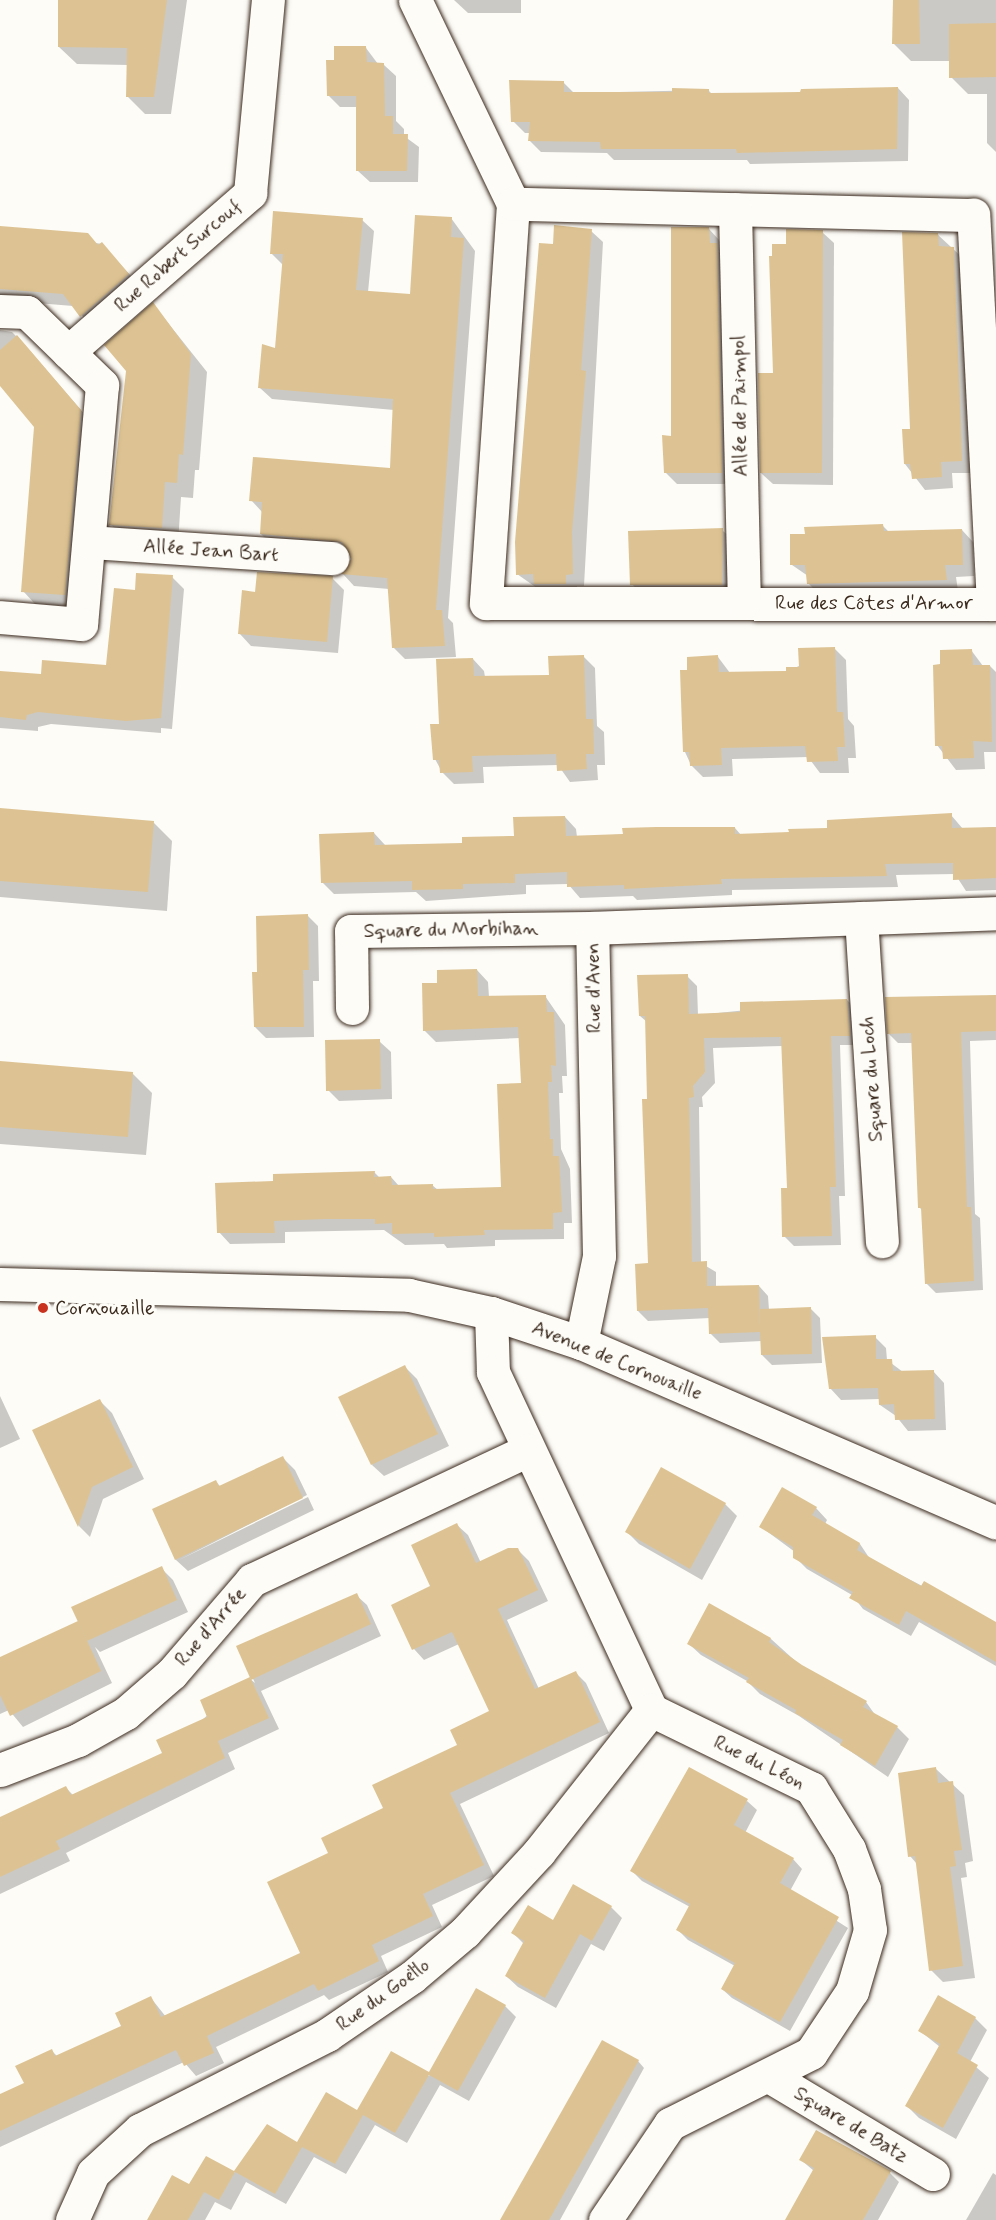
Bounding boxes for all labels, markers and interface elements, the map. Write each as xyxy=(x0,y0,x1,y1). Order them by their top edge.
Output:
street label: Rue Robert Surcouf xyxy=(110,194,246,318)
street label: Allée de Paimpol xyxy=(727,337,753,475)
street label: Allée Jean Bart xyxy=(143,534,279,568)
street label: Rue des Côtes d'Armor xyxy=(775,591,973,615)
street label: Square du Morbihan xyxy=(365,917,537,943)
street label: Rue d'Aven xyxy=(581,943,607,1033)
street label: Square du Loch xyxy=(856,1014,888,1144)
place label: Cornouaille xyxy=(55,1296,154,1320)
marker: Cornouaille xyxy=(36,1301,50,1315)
street label: Avenue de Cornouaille xyxy=(524,1314,710,1408)
street label: Rue d'Arrée xyxy=(170,1582,252,1672)
street label: Rue du Léon xyxy=(709,1731,809,1795)
street label: Rue du Goëllo xyxy=(333,1954,433,2036)
street label: Square de Batz xyxy=(790,2082,912,2168)

